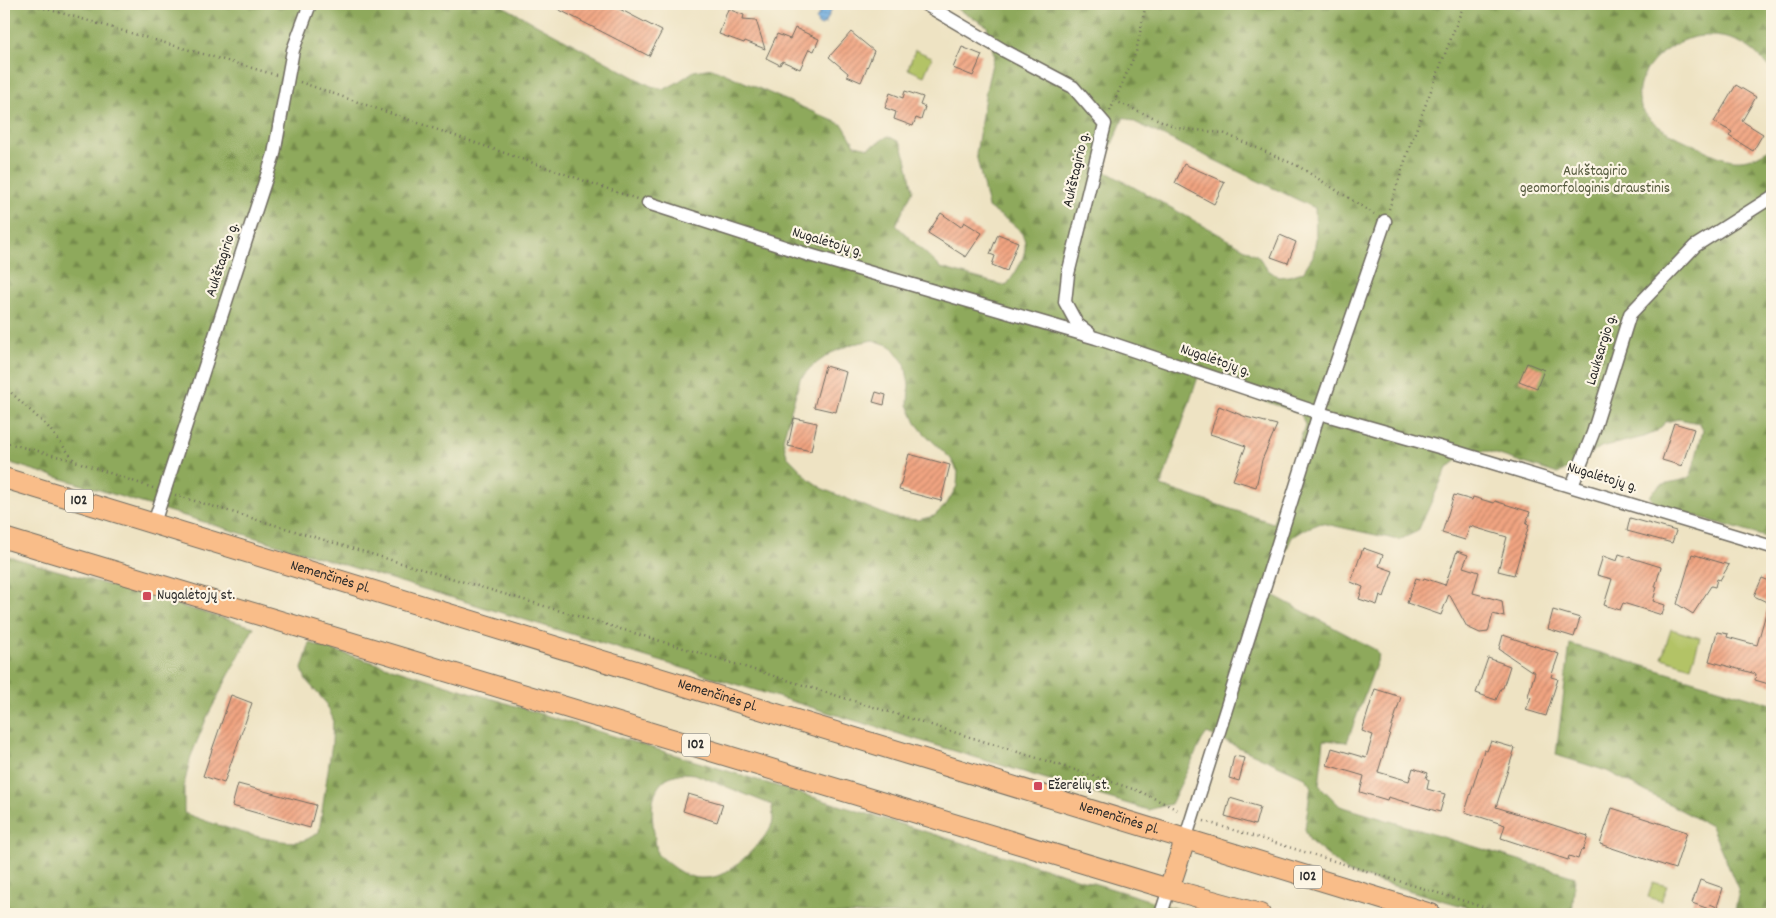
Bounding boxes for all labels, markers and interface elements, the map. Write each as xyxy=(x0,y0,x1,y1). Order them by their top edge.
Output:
street label: Aukštagirio g. xyxy=(1058,130,1096,210)
park label: Aukštagirio geomorfologinis draustinis xyxy=(1520,161,1670,200)
street label: Aukštagirio g. xyxy=(201,220,245,300)
street label: Nugalėtojų g. xyxy=(789,222,865,264)
street label: Lauksargio g. xyxy=(1581,312,1623,388)
street label: Nugalėtojų g. xyxy=(1177,339,1253,383)
street label: Nugalėtojų g. xyxy=(1564,457,1640,499)
road number: 102 xyxy=(65,490,93,512)
street label: Nemenčinės pl. xyxy=(287,555,373,600)
place label: Nugalėtojų st. xyxy=(157,585,235,607)
marker: Nugalėtojų st. xyxy=(141,590,153,602)
street label: Nemenčinės pl. xyxy=(675,673,760,719)
road number: 102 xyxy=(682,734,710,756)
place label: Ežerėlių st. xyxy=(1048,775,1109,797)
marker: Ežerėlių st. xyxy=(1032,780,1044,792)
street label: Nemenčinės pl. xyxy=(1076,796,1162,841)
road number: 102 xyxy=(1294,866,1322,889)

